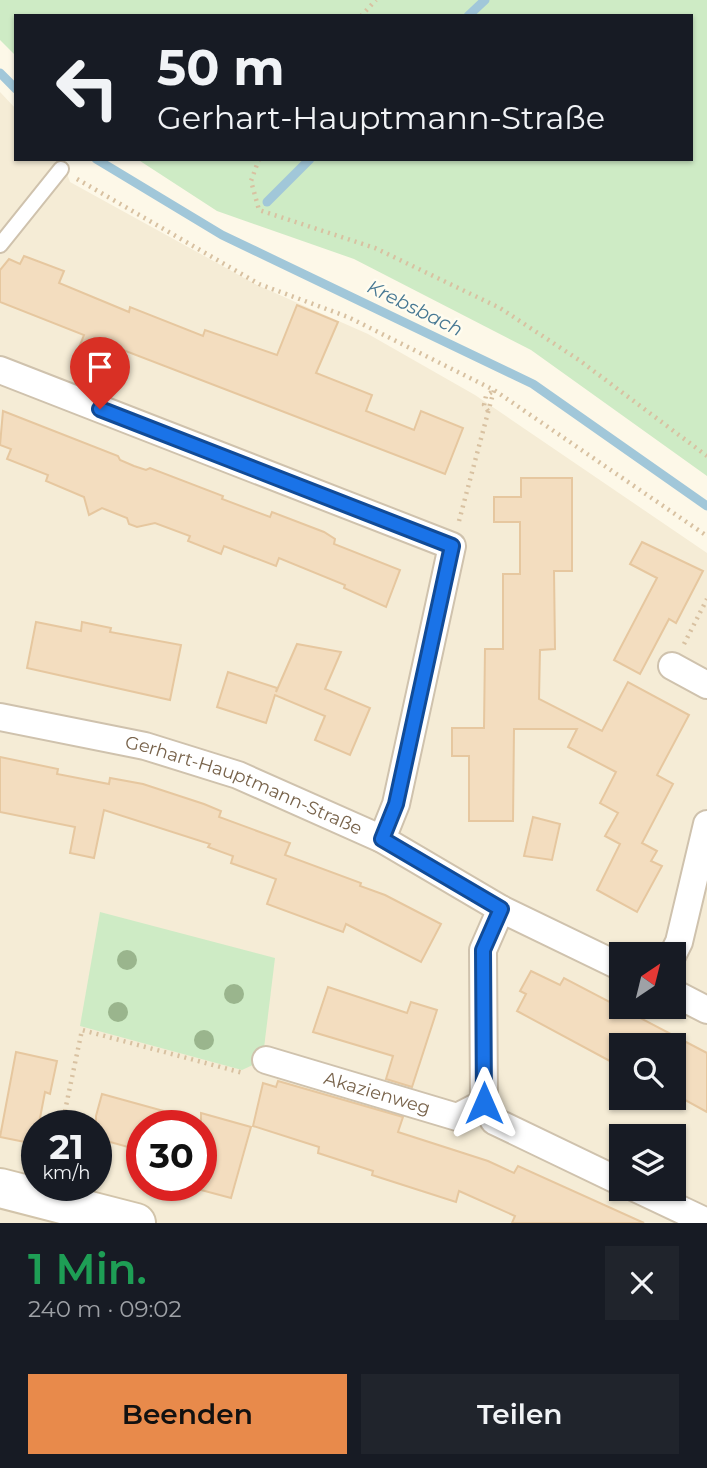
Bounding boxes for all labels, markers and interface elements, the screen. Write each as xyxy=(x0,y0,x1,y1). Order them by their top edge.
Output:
text: 50 m xyxy=(157,38,285,97)
icon: left xyxy=(42,42,133,133)
text: Gerhart-Hauptmann-Straße xyxy=(157,98,605,137)
water label: Krebsbach xyxy=(363,275,467,341)
pin xyxy=(70,337,130,409)
icon: arrive xyxy=(81,348,119,386)
street label: Gerhart-Hauptmann-Straße xyxy=(123,731,366,840)
north arrow xyxy=(609,942,686,1018)
map controls xyxy=(609,942,686,1201)
button: search xyxy=(609,1033,686,1110)
position arrow xyxy=(447,1066,521,1140)
street label: Akazienweg xyxy=(321,1067,433,1119)
speed limit sign: 30 xyxy=(126,1110,217,1201)
button: layers xyxy=(609,1124,686,1201)
text: 21 xyxy=(49,1125,84,1168)
text: km/h xyxy=(42,1162,91,1184)
text: 1 Min. xyxy=(28,1243,147,1295)
button: close xyxy=(605,1246,679,1320)
text: 240 m · 09:02 xyxy=(28,1295,182,1323)
button: Beenden xyxy=(28,1374,347,1454)
button: Teilen xyxy=(361,1374,679,1454)

